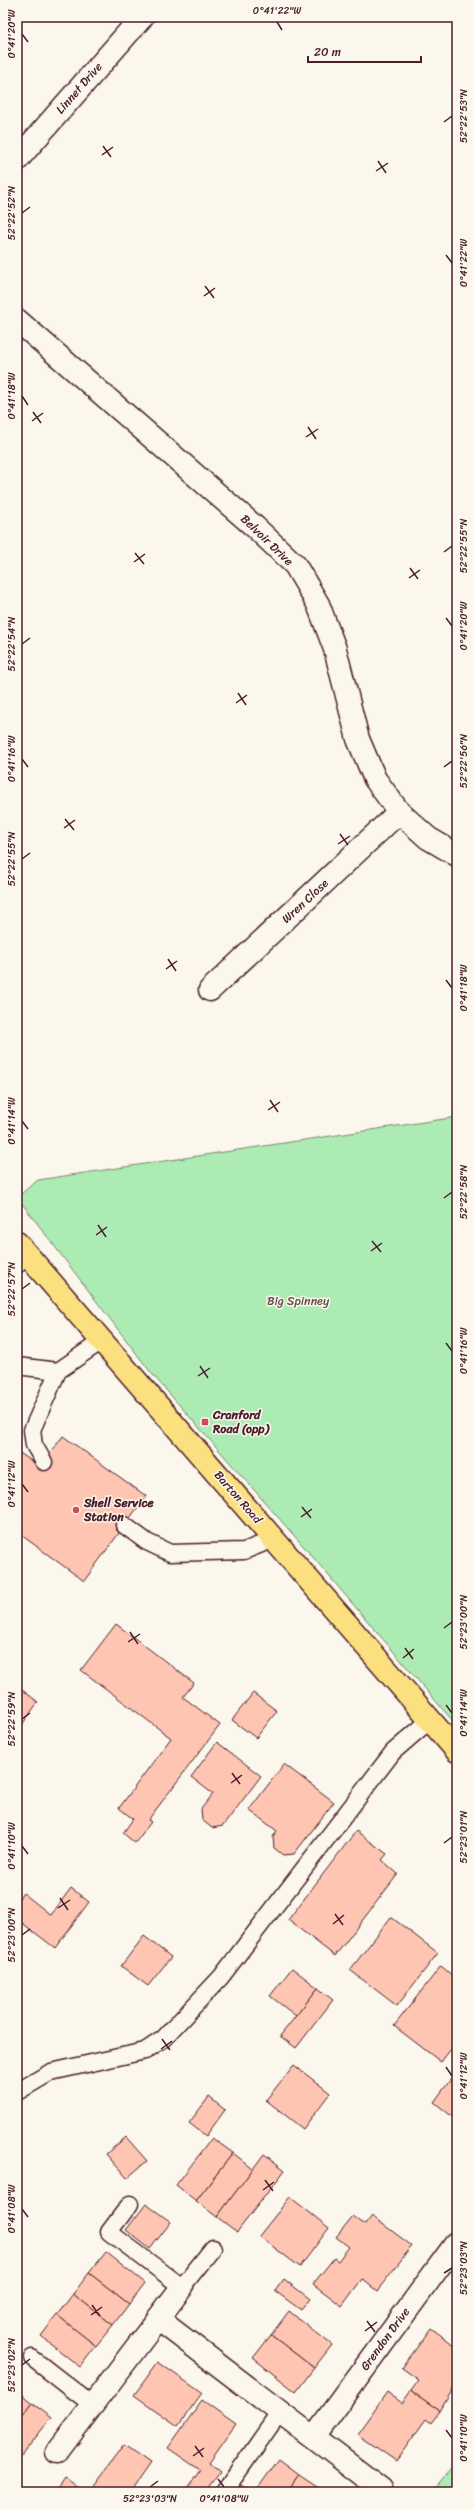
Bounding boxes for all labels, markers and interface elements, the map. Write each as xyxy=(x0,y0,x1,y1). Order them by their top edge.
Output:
text: 0°41'22"W xyxy=(253,2,301,20)
text: 0°41'20"W xyxy=(3,9,21,58)
scale bar xyxy=(308,38,421,64)
text: 20 m xyxy=(314,41,341,63)
street label: Linnet Drive xyxy=(50,57,108,119)
text: 52°22'53"N xyxy=(455,89,473,143)
text: 52°22'52"N xyxy=(3,186,21,240)
text: 0°41'22"W xyxy=(455,239,473,287)
text: 0°41'18"W xyxy=(3,372,21,420)
street label: Belvoir Drive xyxy=(235,509,299,571)
text: 52°22'55"N xyxy=(455,519,473,573)
text: 0°41'20"W xyxy=(455,601,473,650)
text: 52°22'54"N xyxy=(3,617,21,671)
text: 52°22'56"N xyxy=(455,734,473,788)
text: 0°41'16"W xyxy=(3,735,21,782)
text: 52°22'55"N xyxy=(3,832,21,886)
street label: Wren Close xyxy=(276,873,334,929)
text: 0°41'18"W xyxy=(455,964,473,1012)
text: 0°41'14"W xyxy=(3,1097,21,1145)
text: 52°22'58"N xyxy=(455,1165,473,1219)
text: 52°22'57"N xyxy=(3,1262,21,1316)
park label: Big Spinney xyxy=(267,1290,330,1312)
text: 0°41'16"W xyxy=(455,1327,473,1374)
place label: Cranford Road (opp) xyxy=(212,1404,270,1440)
marker: Cranford Road (opp) xyxy=(200,1417,210,1427)
text: 0°41'12"W xyxy=(3,1460,21,1507)
street label: Barton Road xyxy=(208,1465,269,1530)
place label: Shell Service Station xyxy=(83,1492,154,1528)
marker: Shell Service Station xyxy=(71,1505,81,1515)
text: 52°23'00"N xyxy=(455,1595,473,1649)
text: 0°41'14"W xyxy=(455,1689,473,1737)
text: 52°22'59"N xyxy=(3,1692,21,1746)
text: 52°23'01"N xyxy=(455,1811,473,1863)
text: 0°41'10"W xyxy=(3,1822,21,1870)
text: 52°23'00"N xyxy=(3,1908,21,1962)
text: 0°41'12"W xyxy=(455,2052,473,2099)
text: 0°41'08"W xyxy=(3,2184,21,2234)
text: 52°23'03"N xyxy=(455,2241,473,2295)
street label: Grendon Drive xyxy=(354,2303,416,2375)
text: 52°23'02"N xyxy=(3,2338,21,2392)
text: 0°41'10"W xyxy=(455,2414,473,2462)
text: 52°23'03"N xyxy=(123,2490,177,2508)
text: 0°41'08"W xyxy=(199,2490,249,2508)

